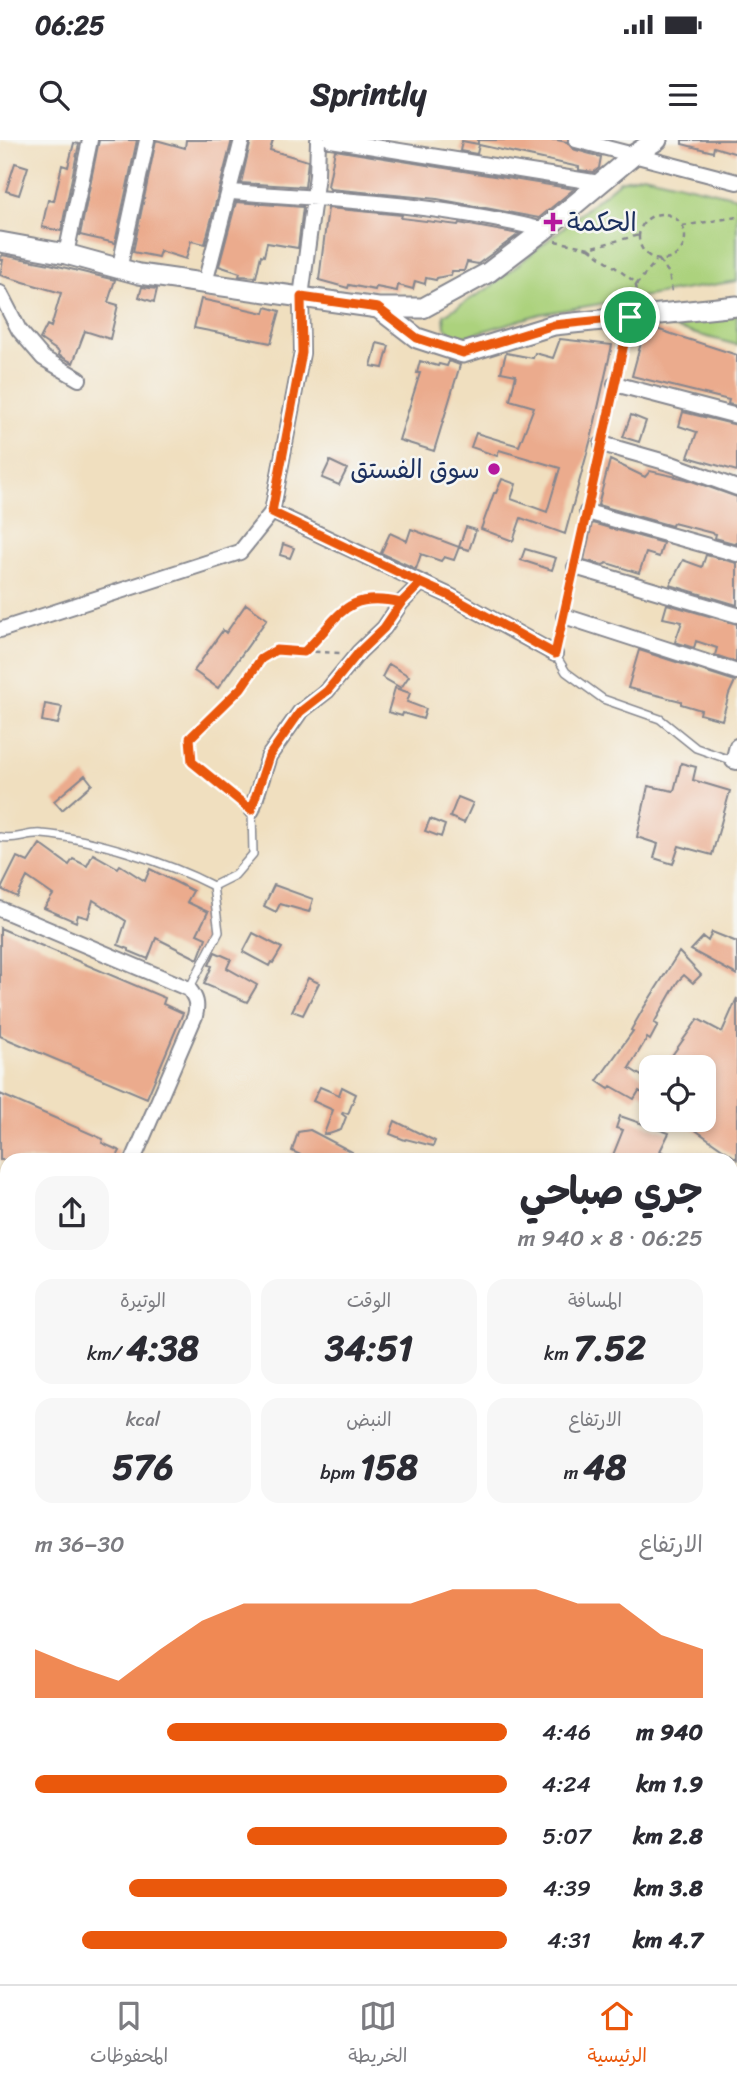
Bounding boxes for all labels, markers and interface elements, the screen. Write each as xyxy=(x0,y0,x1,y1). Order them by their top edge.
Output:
text: 06:25 xyxy=(35,2,105,48)
text: Sprintly xyxy=(311,66,426,123)
icon: search xyxy=(35,76,73,114)
icon: menu xyxy=(664,76,702,114)
place label: الحكمة xyxy=(567,199,637,245)
marker: الحكمة xyxy=(545,214,561,230)
pin xyxy=(600,287,660,347)
icon: arrive xyxy=(611,298,649,336)
place label: سوق الفستق xyxy=(350,446,480,492)
marker: سوق الفستق xyxy=(486,461,502,477)
map controls xyxy=(639,1055,716,1132)
button: locate xyxy=(639,1055,716,1132)
text: جري صباحي xyxy=(520,1158,703,1225)
button: share xyxy=(35,1176,109,1250)
text: 06:25 · 8 × 940 m xyxy=(518,1218,703,1259)
text: الوتيرة xyxy=(120,1284,166,1317)
text: الوقت xyxy=(347,1284,391,1317)
text: المسافة xyxy=(568,1284,622,1317)
text: 4:38 xyxy=(126,1317,199,1379)
text: 34:51 xyxy=(325,1317,413,1379)
text: 7.52 xyxy=(574,1317,646,1379)
text: /km xyxy=(87,1337,126,1370)
text: km xyxy=(544,1337,574,1370)
text: kcal xyxy=(126,1403,160,1436)
text: النبض xyxy=(346,1403,392,1436)
text: الارتفاع xyxy=(568,1403,622,1436)
text: 576 xyxy=(112,1436,174,1498)
text: 158 xyxy=(360,1436,418,1498)
text: 48 xyxy=(583,1436,626,1498)
text: bpm xyxy=(320,1456,360,1489)
text: m xyxy=(564,1456,583,1489)
text: 30–36 m xyxy=(35,1524,125,1565)
text: الارتفاع xyxy=(639,1524,703,1565)
text: 4:46 xyxy=(542,1712,591,1753)
text: 940 m xyxy=(636,1712,703,1753)
text: 4:24 xyxy=(542,1764,591,1805)
text: 1.9 km xyxy=(636,1764,703,1805)
text: 5:07 xyxy=(542,1816,591,1857)
text: 2.8 km xyxy=(633,1816,703,1857)
text: 4:39 xyxy=(543,1868,591,1909)
text: 3.8 km xyxy=(634,1868,703,1909)
text: 4:31 xyxy=(547,1920,591,1961)
text: 4.7 km xyxy=(633,1920,703,1961)
tab: المحفوظات xyxy=(90,1997,168,2072)
tab: الخريطة xyxy=(348,1997,407,2072)
tab: الرئيسية xyxy=(587,1997,647,2072)

